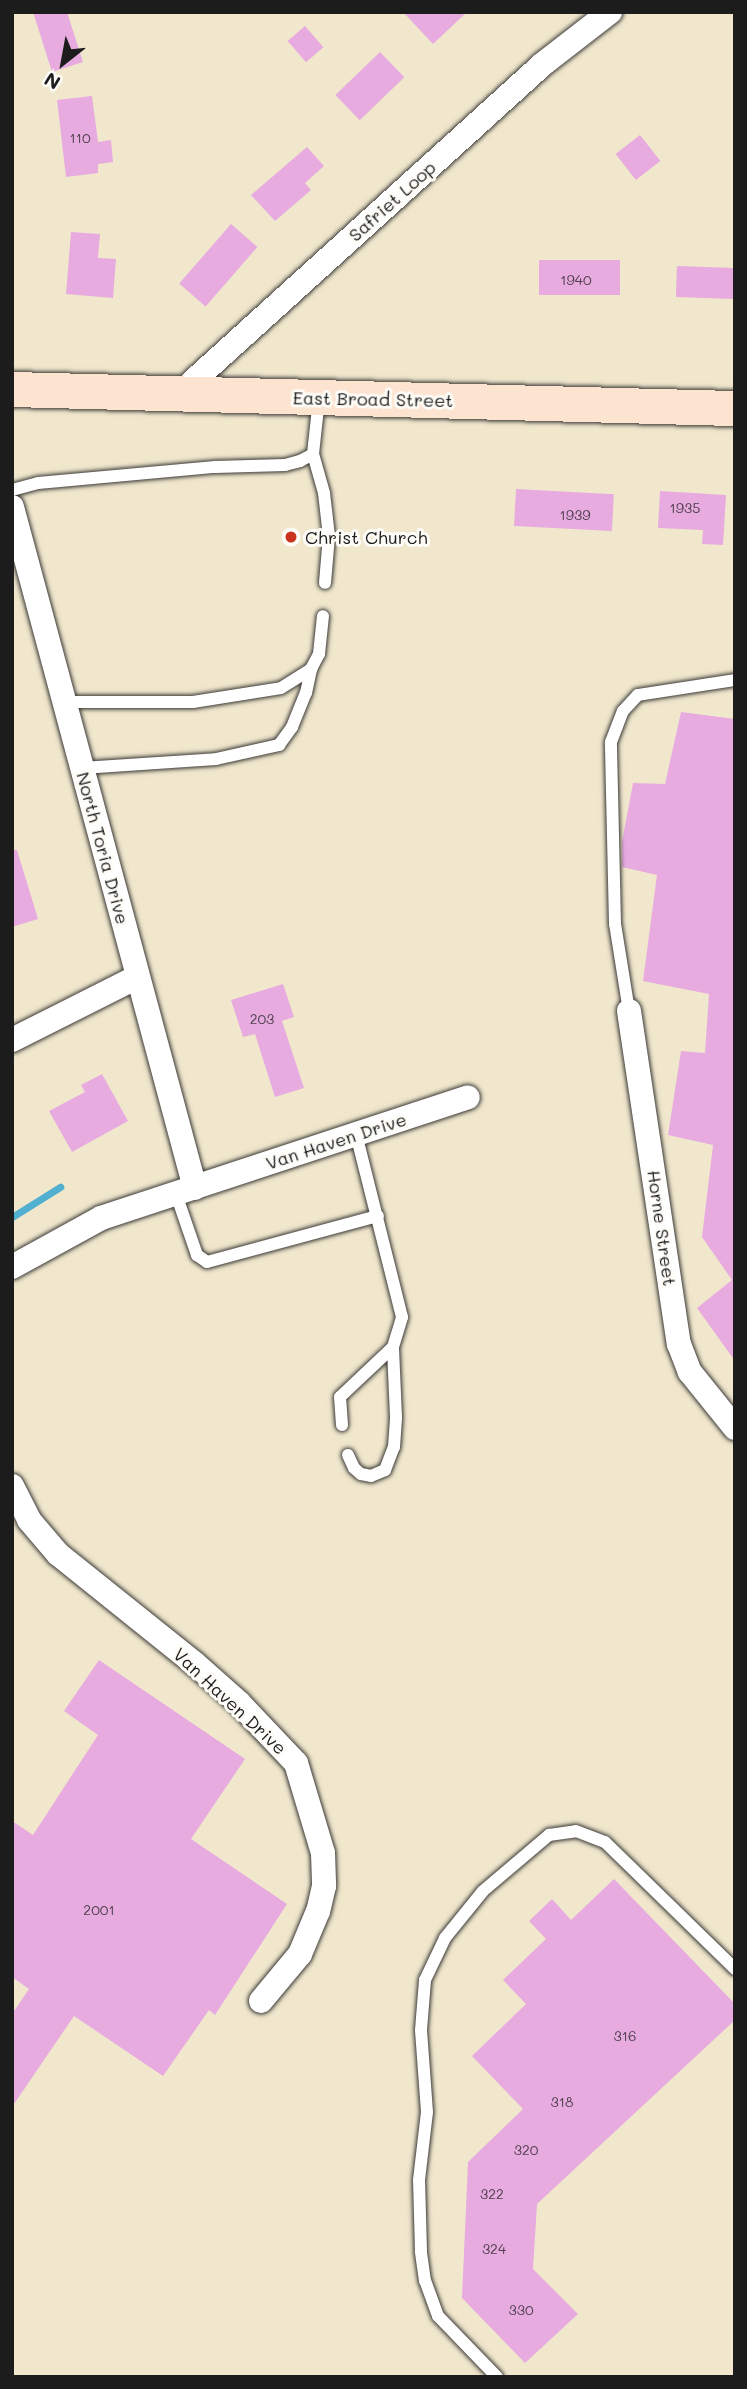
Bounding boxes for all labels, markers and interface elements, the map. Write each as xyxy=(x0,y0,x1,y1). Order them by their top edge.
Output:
north arrow xyxy=(28,28,98,98)
text: N xyxy=(39,67,65,96)
house number: 110 xyxy=(69,130,91,146)
street label: Safriet Loop xyxy=(344,156,440,246)
house number: 1940 xyxy=(560,272,592,288)
street label: East Broad Street xyxy=(293,387,453,411)
house number: 1935 xyxy=(670,500,700,516)
house number: 1939 xyxy=(559,507,591,523)
place label: Christ Church xyxy=(305,526,428,548)
marker: Christ Church xyxy=(283,529,299,545)
street label: North Toria Drive xyxy=(72,770,134,926)
house number: 203 xyxy=(250,1011,274,1027)
street label: Van Haven Drive xyxy=(263,1108,409,1174)
street label: Horne Street xyxy=(643,1169,681,1287)
street label: Van Haven Drive xyxy=(169,1643,291,1759)
house number: 2001 xyxy=(83,1902,115,1918)
house number: 316 xyxy=(614,2028,636,2044)
house number: 318 xyxy=(551,2094,573,2110)
house number: 320 xyxy=(514,2142,538,2158)
house number: 322 xyxy=(480,2186,504,2202)
house number: 324 xyxy=(482,2241,506,2257)
house number: 330 xyxy=(508,2302,534,2318)

